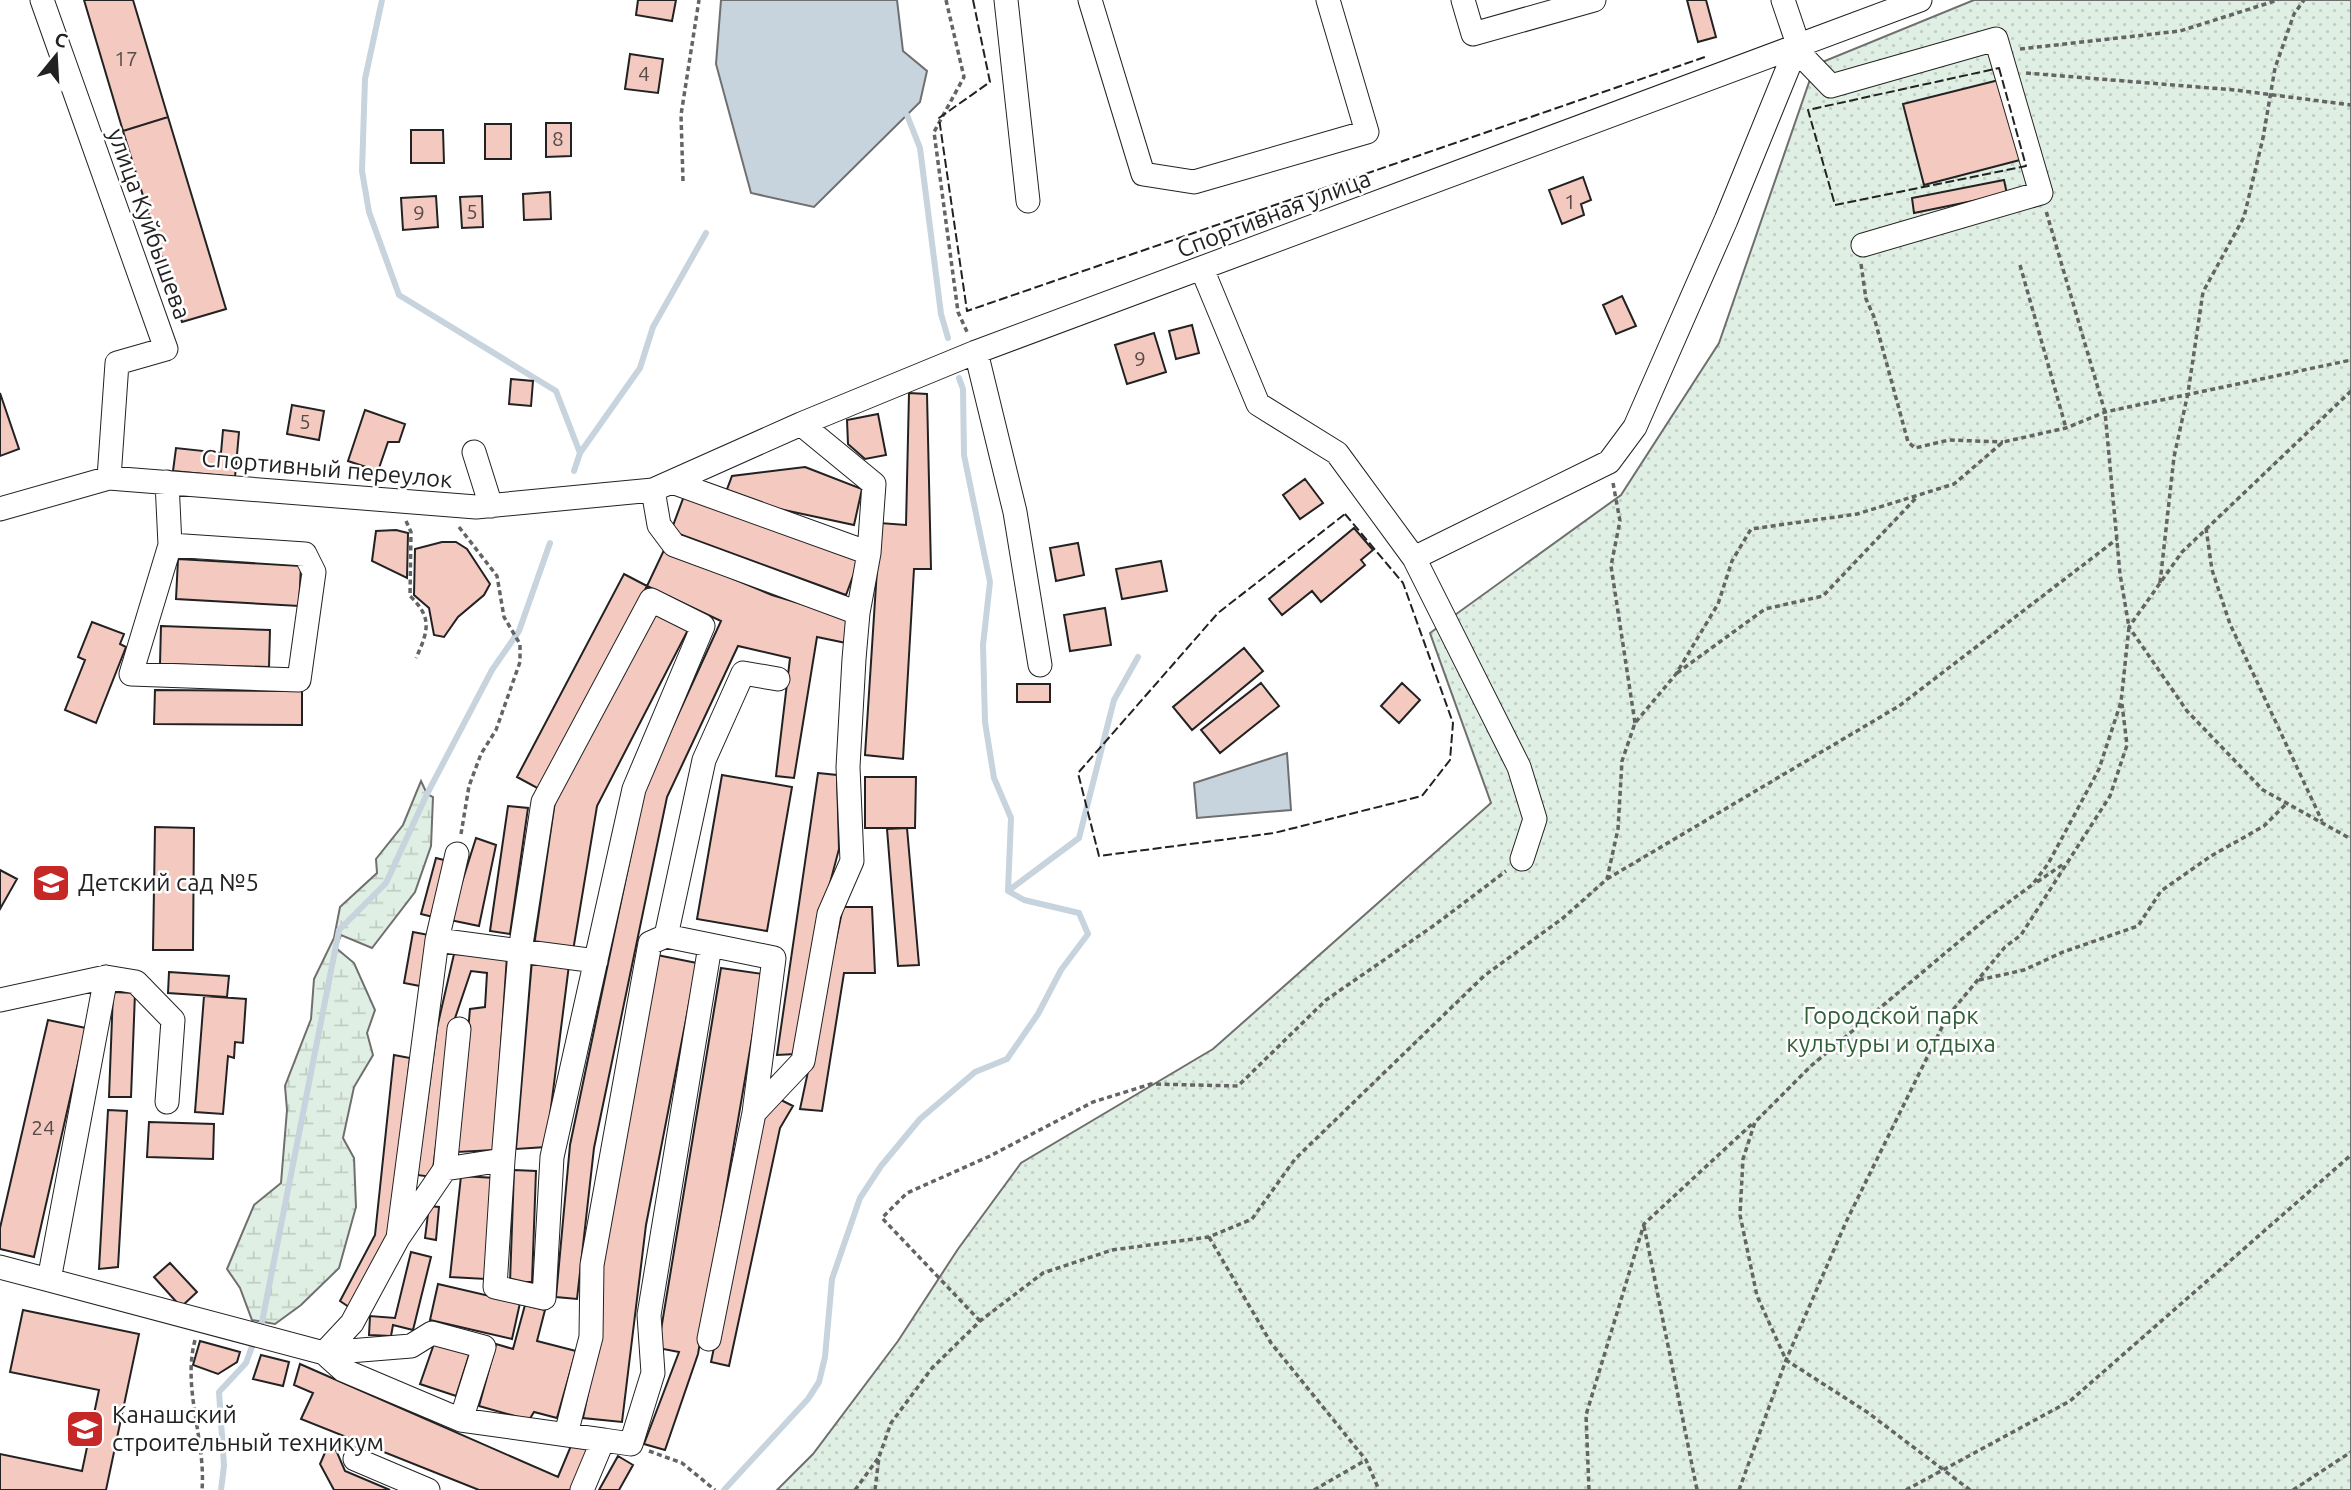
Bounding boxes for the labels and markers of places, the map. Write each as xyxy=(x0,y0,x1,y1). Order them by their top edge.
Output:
school or university icon: Детский сад №5 xyxy=(30,862,72,904)
place label: Детский сад №5 xyxy=(78,869,259,896)
place label: Канашский строительный техникум xyxy=(112,1401,384,1456)
school or university icon: Канашский строительный техникум xyxy=(64,1408,106,1450)

